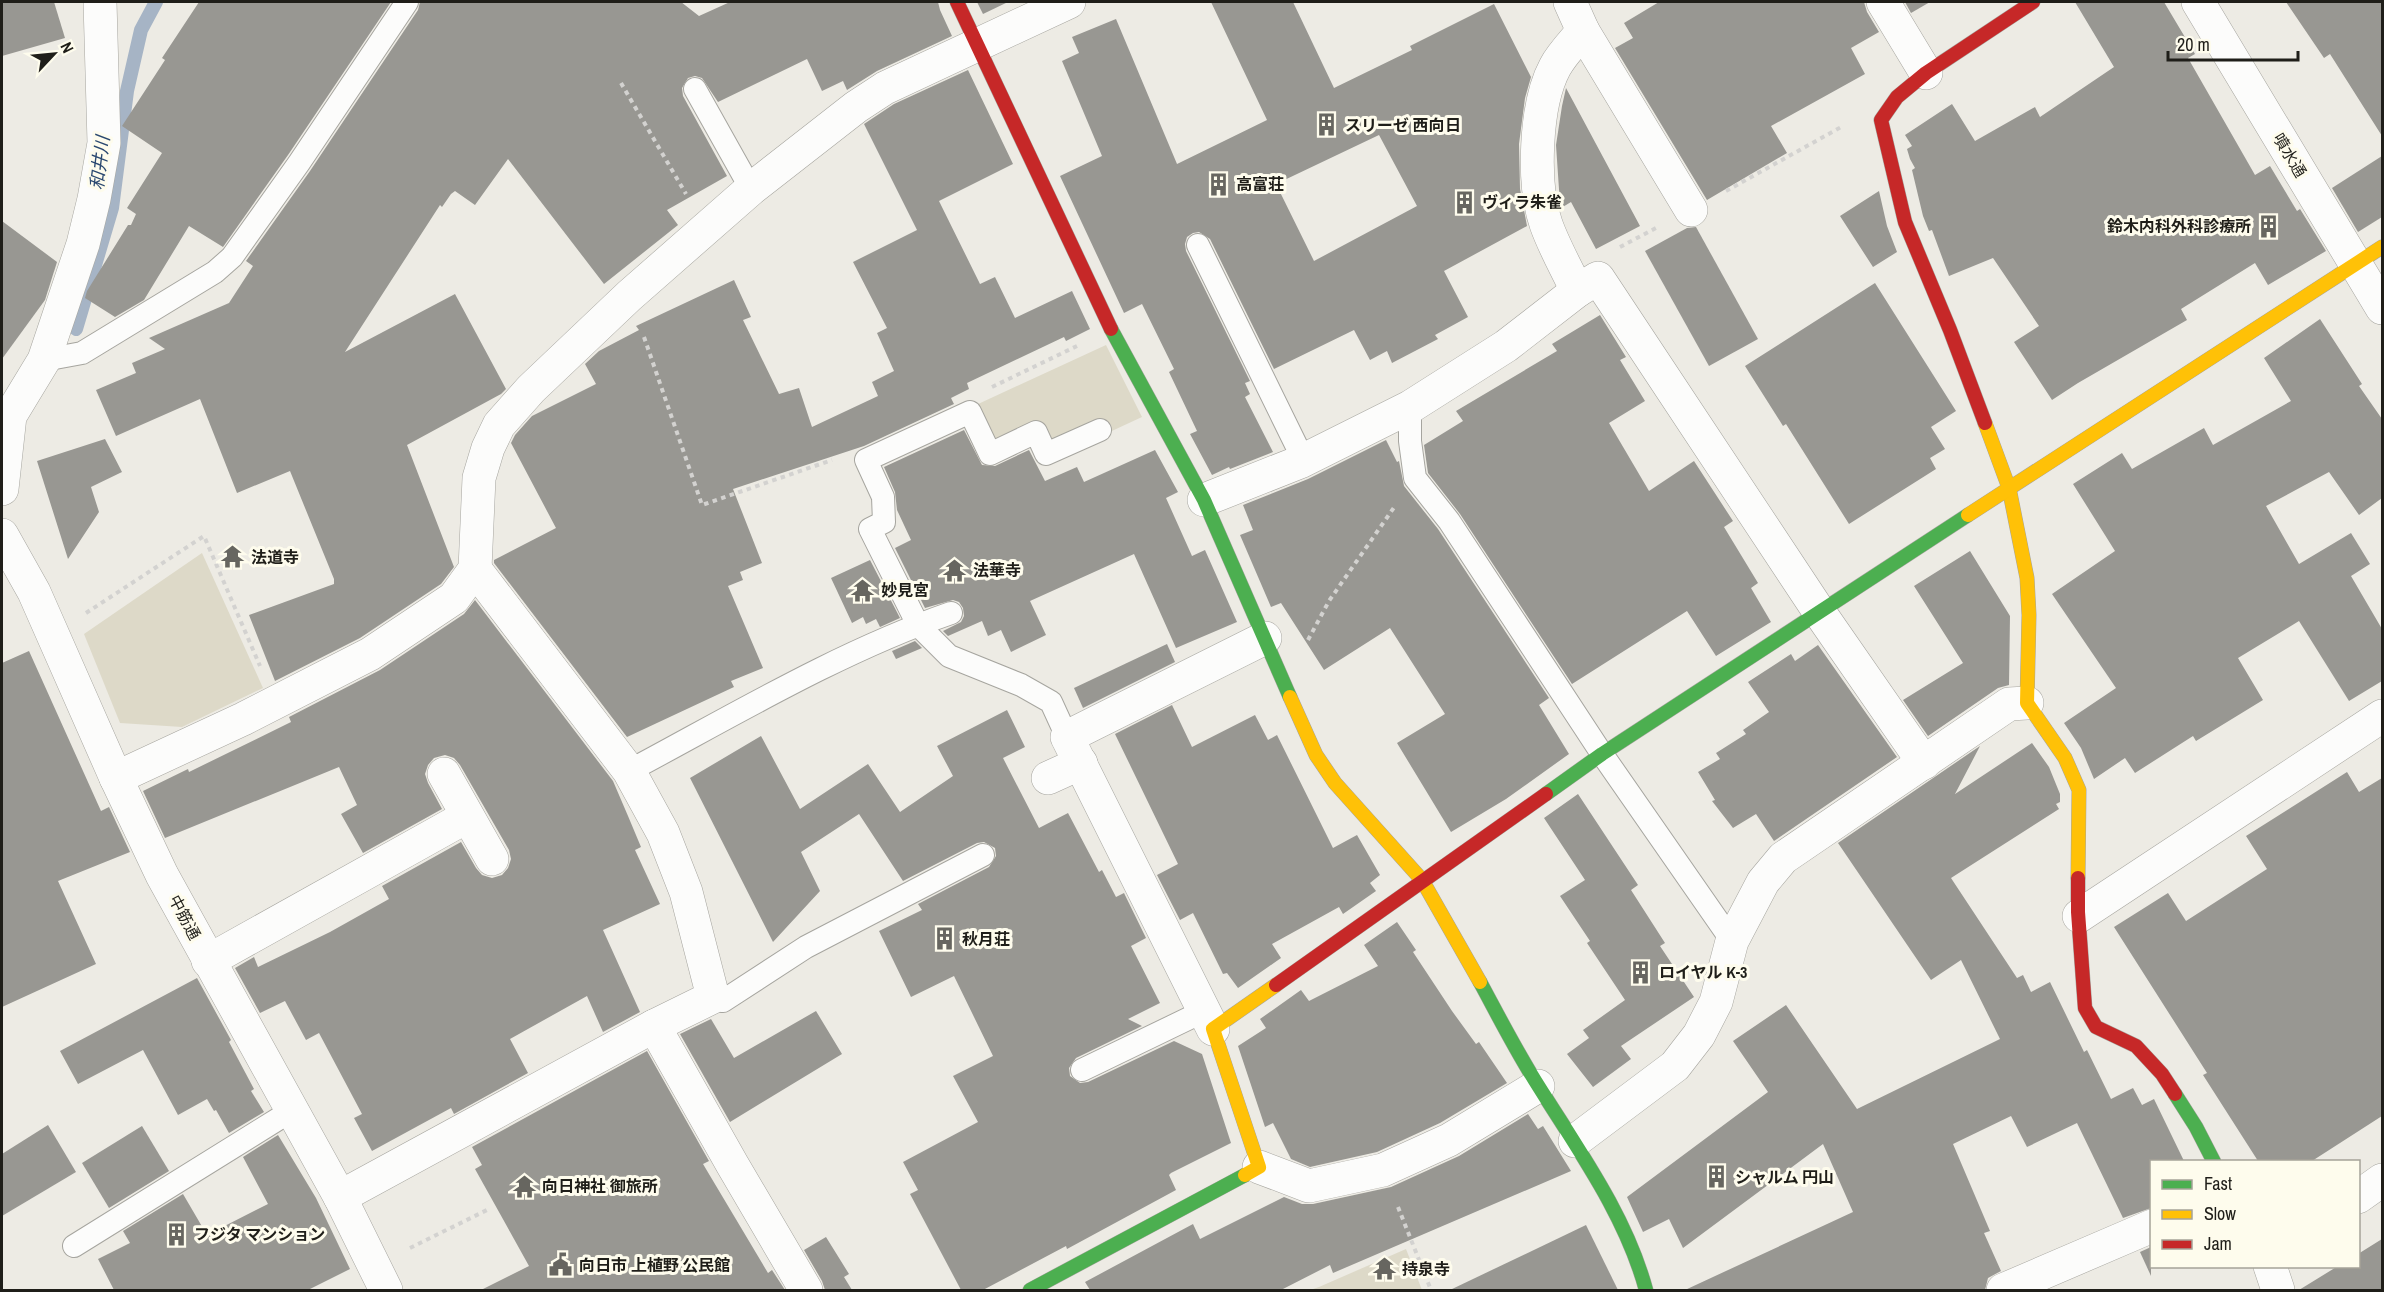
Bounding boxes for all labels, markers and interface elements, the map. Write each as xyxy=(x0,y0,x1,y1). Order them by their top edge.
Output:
north arrow xyxy=(24,24,84,84)
scale bar xyxy=(2168,24,2298,62)
text: 20 m xyxy=(2177,32,2210,57)
text: N xyxy=(56,38,79,57)
building icon: スリーゼ 西向日 xyxy=(1314,112,1340,138)
place label: スリーゼ 西向日 xyxy=(1345,114,1461,136)
street label: 噴水通 xyxy=(2268,129,2312,181)
water label: 和井川 xyxy=(84,133,115,191)
building icon: 高富荘 xyxy=(1205,171,1231,197)
place label: 高富荘 xyxy=(1236,173,1284,195)
building icon: ヴィラ朱雀 xyxy=(1451,189,1477,215)
place label: ヴィラ朱雀 xyxy=(1482,191,1562,213)
building icon: 鈴木内科外科診療所 xyxy=(2256,213,2282,239)
place label: 鈴木内科外科診療所 xyxy=(2107,215,2251,237)
temple icon: 法道寺 xyxy=(220,544,246,570)
place label: 法道寺 xyxy=(251,546,299,568)
temple icon: 法華寺 xyxy=(942,557,968,583)
place label: 法華寺 xyxy=(973,559,1021,581)
temple icon: 妙見宮 xyxy=(850,577,876,603)
place label: 妙見宮 xyxy=(881,579,929,601)
street label: 中筋通 xyxy=(164,891,206,943)
building icon: 秋月荘 xyxy=(931,926,957,952)
place label: 秋月荘 xyxy=(962,928,1010,950)
building icon: ロイヤル K-3 xyxy=(1628,959,1654,985)
place label: ロイヤル K-3 xyxy=(1659,961,1747,983)
legend xyxy=(2150,1160,2360,1268)
building icon: シャルム 円山 xyxy=(1704,1164,1730,1190)
place label: シャルム 円山 xyxy=(1735,1166,1834,1188)
text: Fast xyxy=(2204,1171,2232,1196)
temple icon: 向日神社 御旅所 xyxy=(511,1173,537,1199)
place label: 向日神社 御旅所 xyxy=(542,1175,658,1197)
text: Slow xyxy=(2204,1201,2236,1226)
building icon: フジタ マンション xyxy=(163,1221,189,1247)
place label: フジタ マンション xyxy=(194,1223,325,1245)
text: Jam xyxy=(2204,1231,2232,1256)
public building icon: 向日市 上植野 公民館 xyxy=(548,1252,574,1278)
place label: 向日市 上植野 公民館 xyxy=(579,1254,730,1276)
temple icon: 持泉寺 xyxy=(1371,1256,1397,1282)
place label: 持泉寺 xyxy=(1402,1258,1450,1280)

